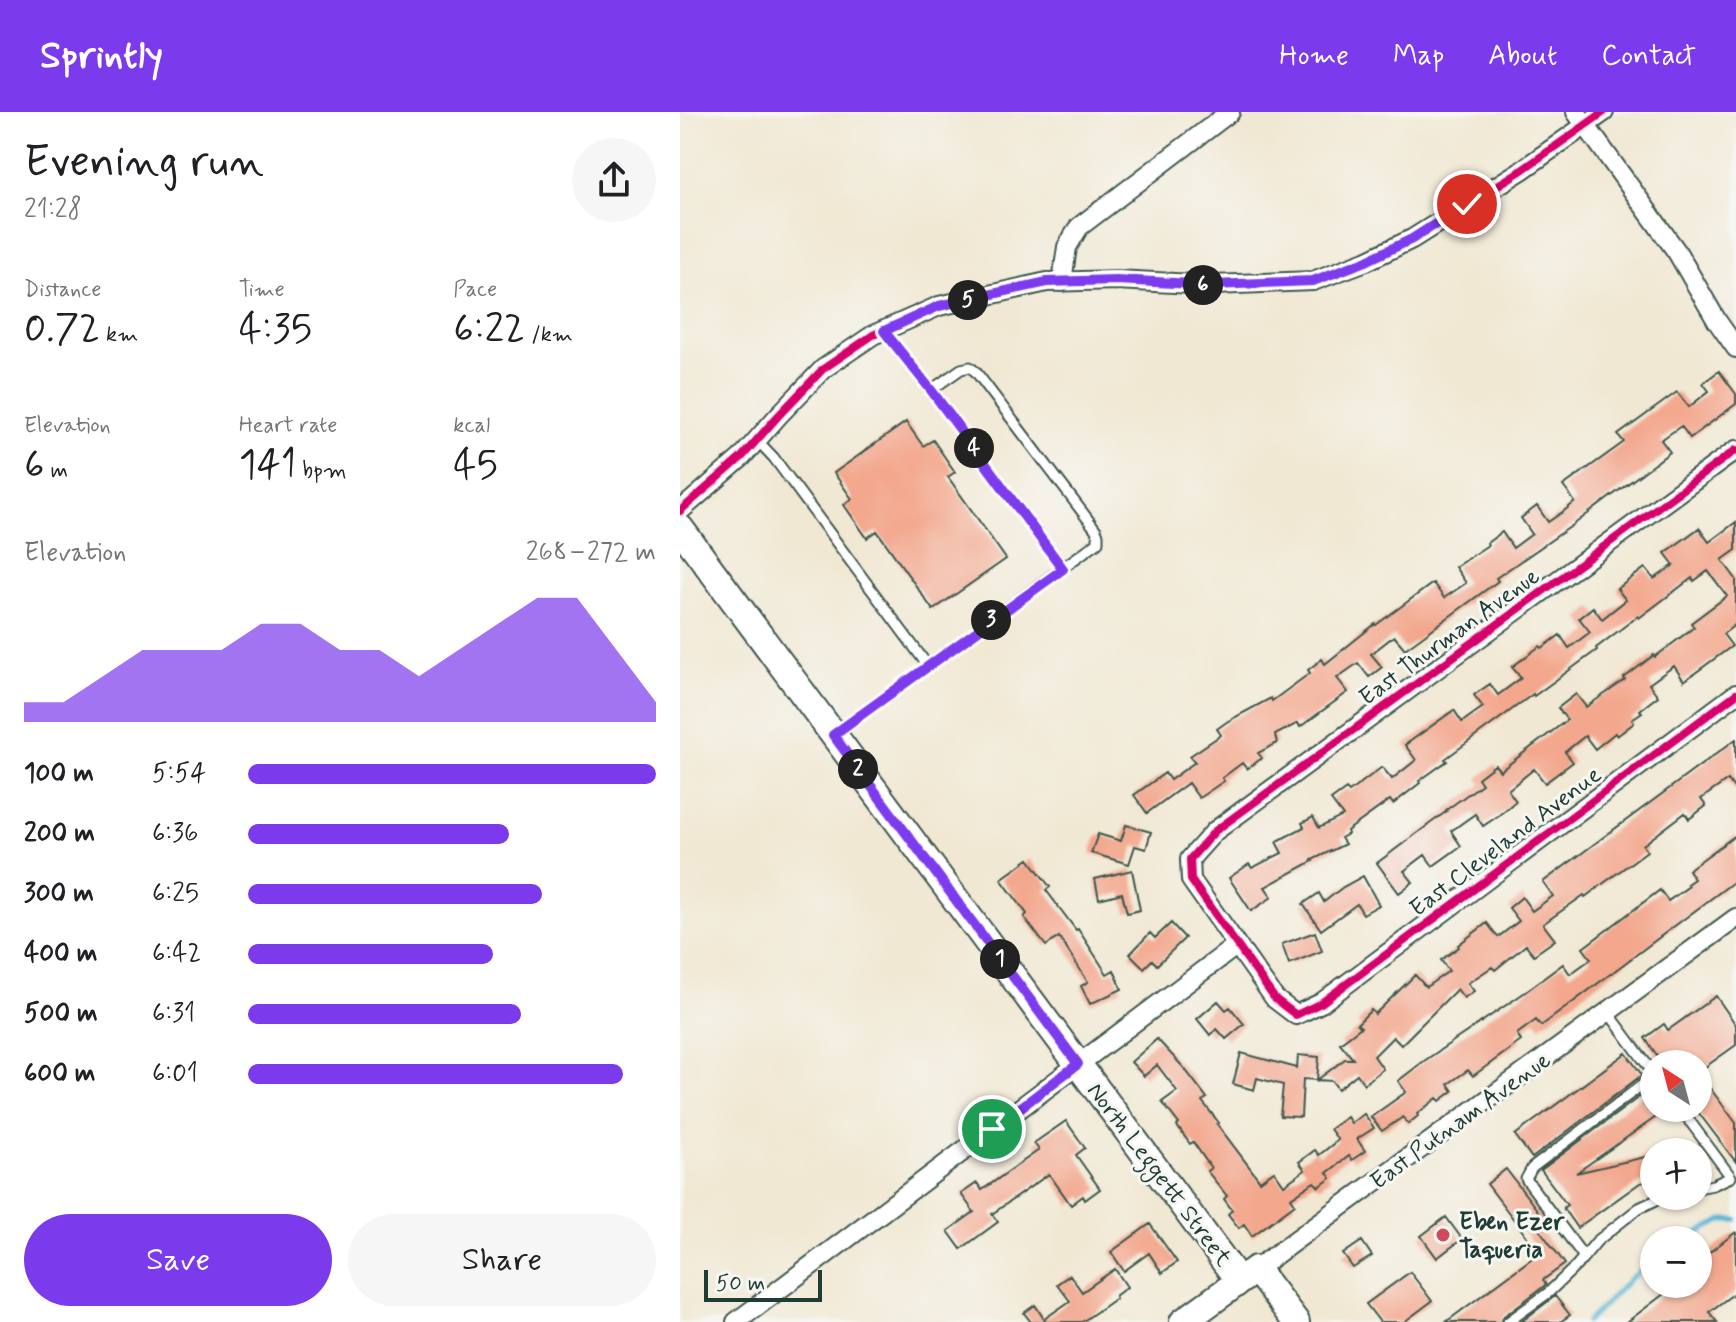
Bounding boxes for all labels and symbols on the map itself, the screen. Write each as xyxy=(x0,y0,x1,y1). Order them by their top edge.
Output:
pin xyxy=(1433,170,1501,238)
pin: 6 xyxy=(1183,265,1223,305)
pin: 5 xyxy=(948,280,988,320)
pin: 4 xyxy=(954,428,994,468)
street label: East Thurman Avenue xyxy=(1353,561,1546,713)
pin: 3 xyxy=(971,600,1011,640)
pin: 2 xyxy=(838,749,878,789)
street label: East Cleveland Avenue xyxy=(1404,760,1608,924)
pin: 1 xyxy=(980,939,1020,979)
street label: East Putnam Avenue xyxy=(1364,1045,1557,1197)
north arrow xyxy=(1640,1050,1712,1122)
street label: North Leggett Street xyxy=(1077,1077,1238,1275)
pin xyxy=(958,1095,1026,1163)
place label: Eben Ezer Taqueria xyxy=(1459,1207,1565,1266)
marker: Eben Ezer Taqueria xyxy=(1434,1226,1452,1244)
scale bar xyxy=(704,1266,822,1302)

